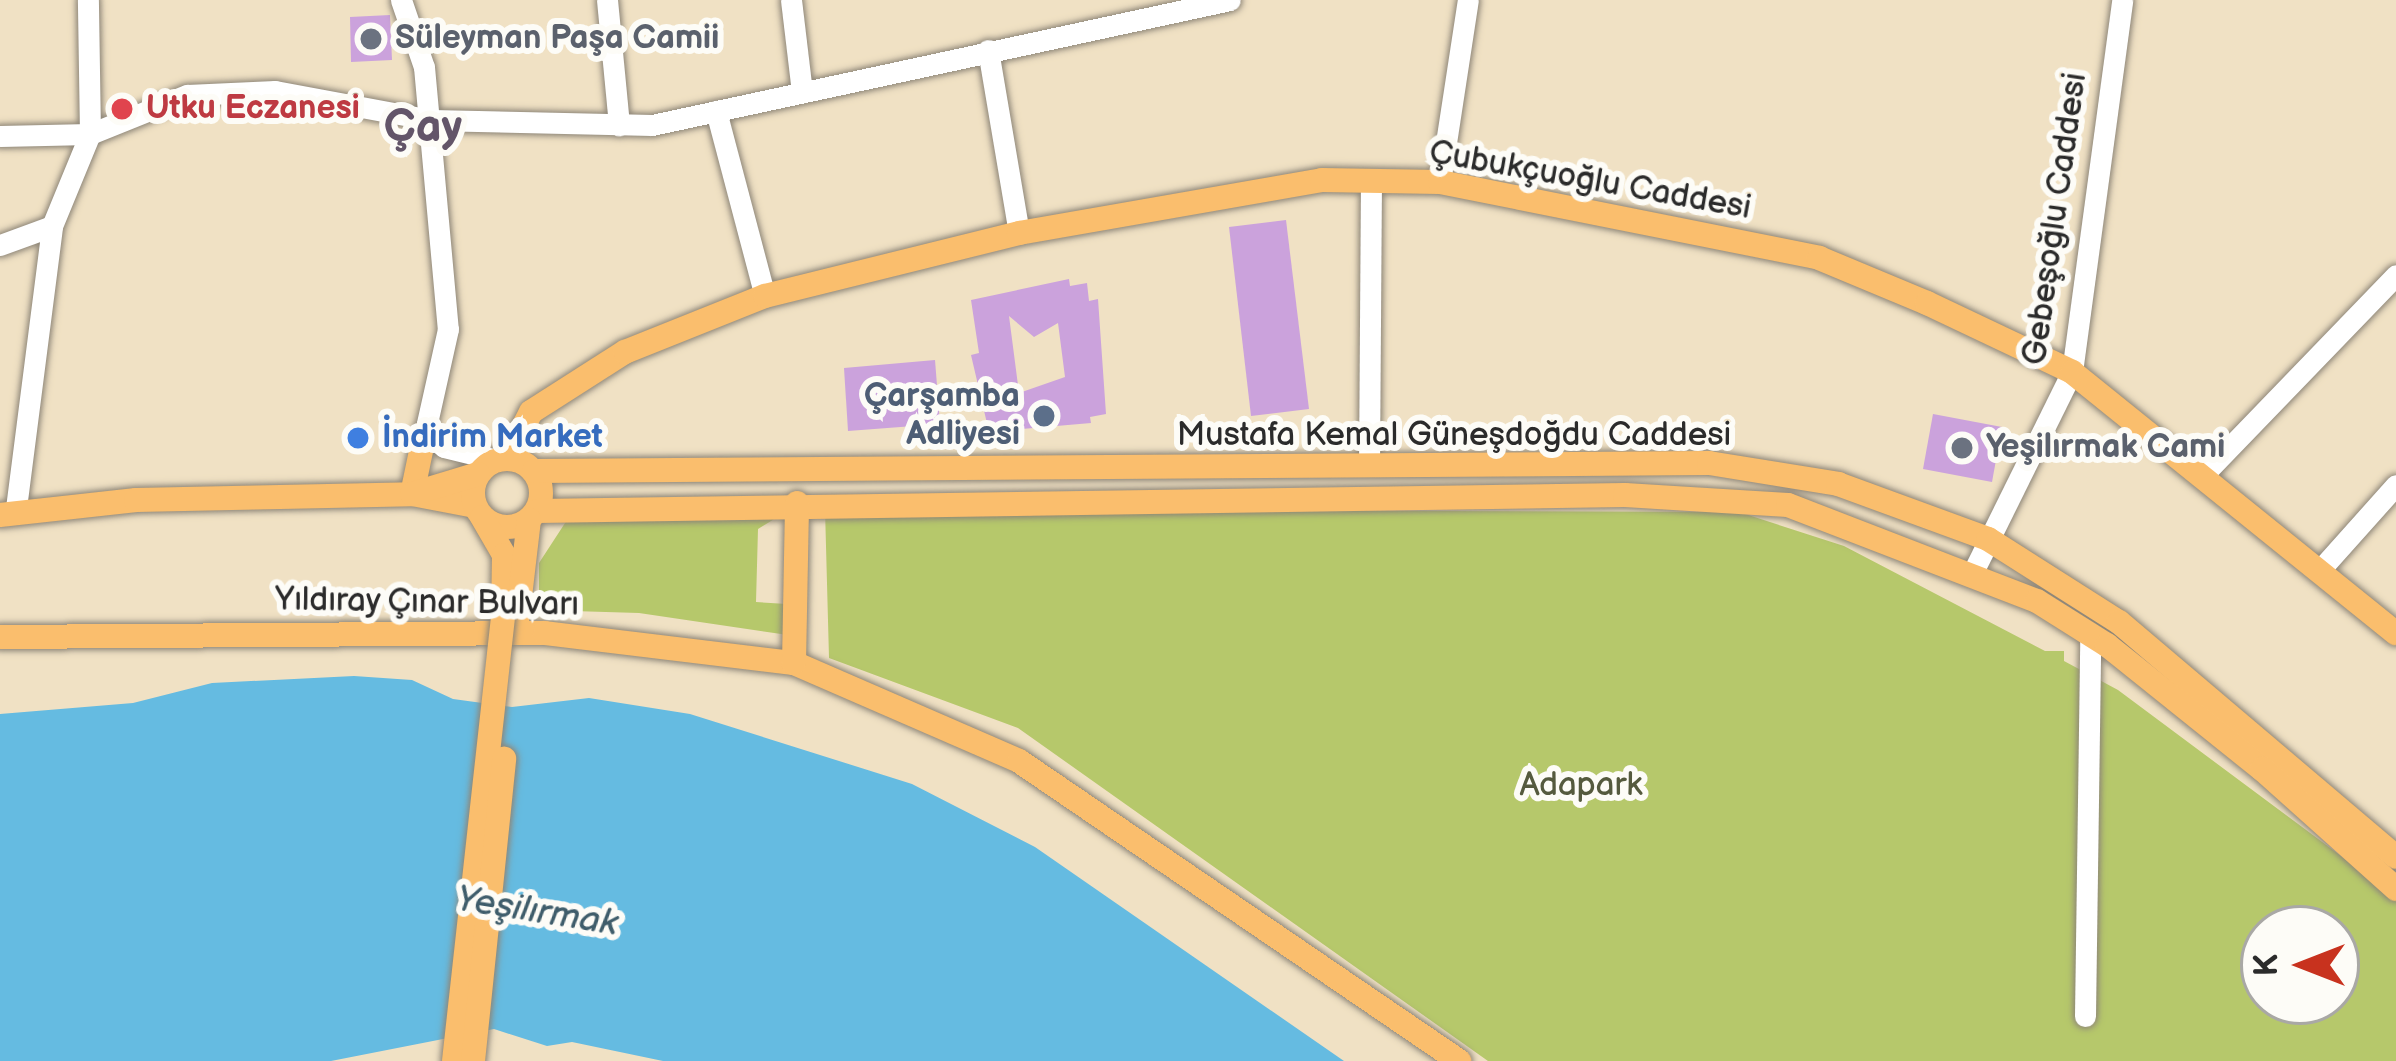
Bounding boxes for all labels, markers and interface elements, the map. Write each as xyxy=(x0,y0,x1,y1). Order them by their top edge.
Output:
place label: Süleyman Paşa Camii xyxy=(395,19,719,59)
marker: Süleyman Paşa Camii xyxy=(358,26,384,52)
street label: Gebeşoğlu Caddesi xyxy=(2016,70,2096,368)
place label: Utku Eczanesi xyxy=(146,89,360,129)
marker: Utku Eczanesi xyxy=(109,96,135,122)
district label: Çay xyxy=(384,101,462,155)
street label: Çubukçuoğlu Caddesi xyxy=(1426,133,1754,229)
place label: Çarşamba Adliyesi xyxy=(864,377,1020,455)
marker: Çarşamba Adliyesi xyxy=(1031,403,1057,429)
street label: Mustafa Kemal Güneşdoğdu Caddesi xyxy=(1177,416,1731,456)
place label: İndirim Market xyxy=(382,418,603,458)
marker: İndirim Market xyxy=(345,425,371,451)
place label: Yeşilırmak Cami xyxy=(1986,428,2225,468)
marker: Yeşilırmak Cami xyxy=(1949,435,1975,461)
street label: Yıldıray Çınar Bulvarı xyxy=(274,581,580,625)
park label: Adapark xyxy=(1520,766,1642,806)
water label: Yeşilırmak xyxy=(453,878,621,946)
north arrow xyxy=(2240,905,2360,1025)
text: K xyxy=(2247,954,2287,976)

